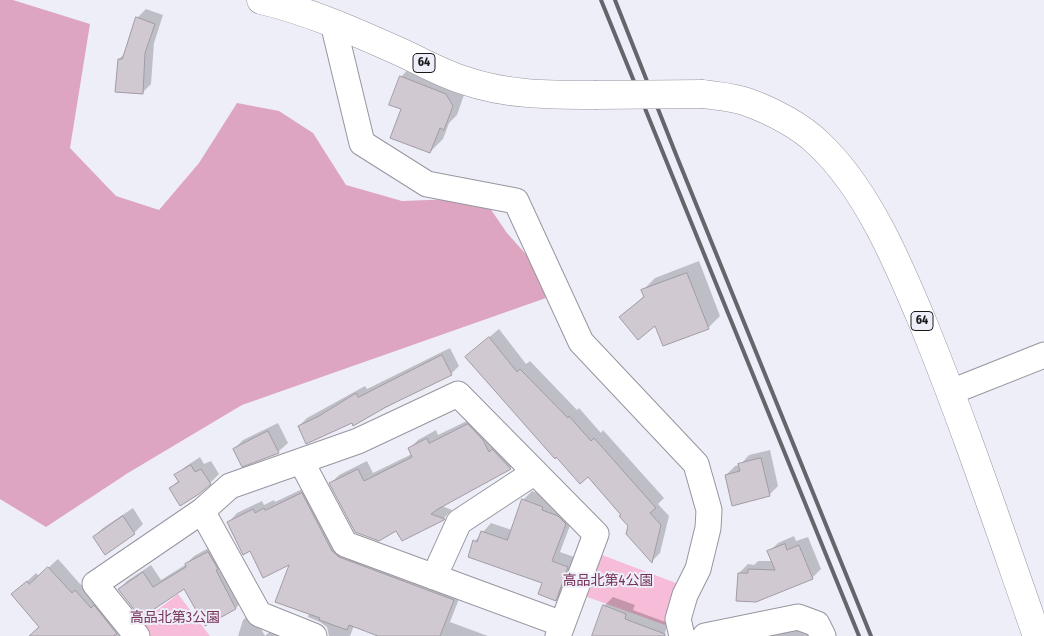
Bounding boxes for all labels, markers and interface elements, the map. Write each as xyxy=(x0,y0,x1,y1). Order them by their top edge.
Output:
road number: 64 xyxy=(413,54,435,72)
road number: 64 xyxy=(911,312,933,331)
park label: 高品北第4公園 xyxy=(563,573,653,589)
park label: 高品北第3公園 xyxy=(130,610,220,626)

